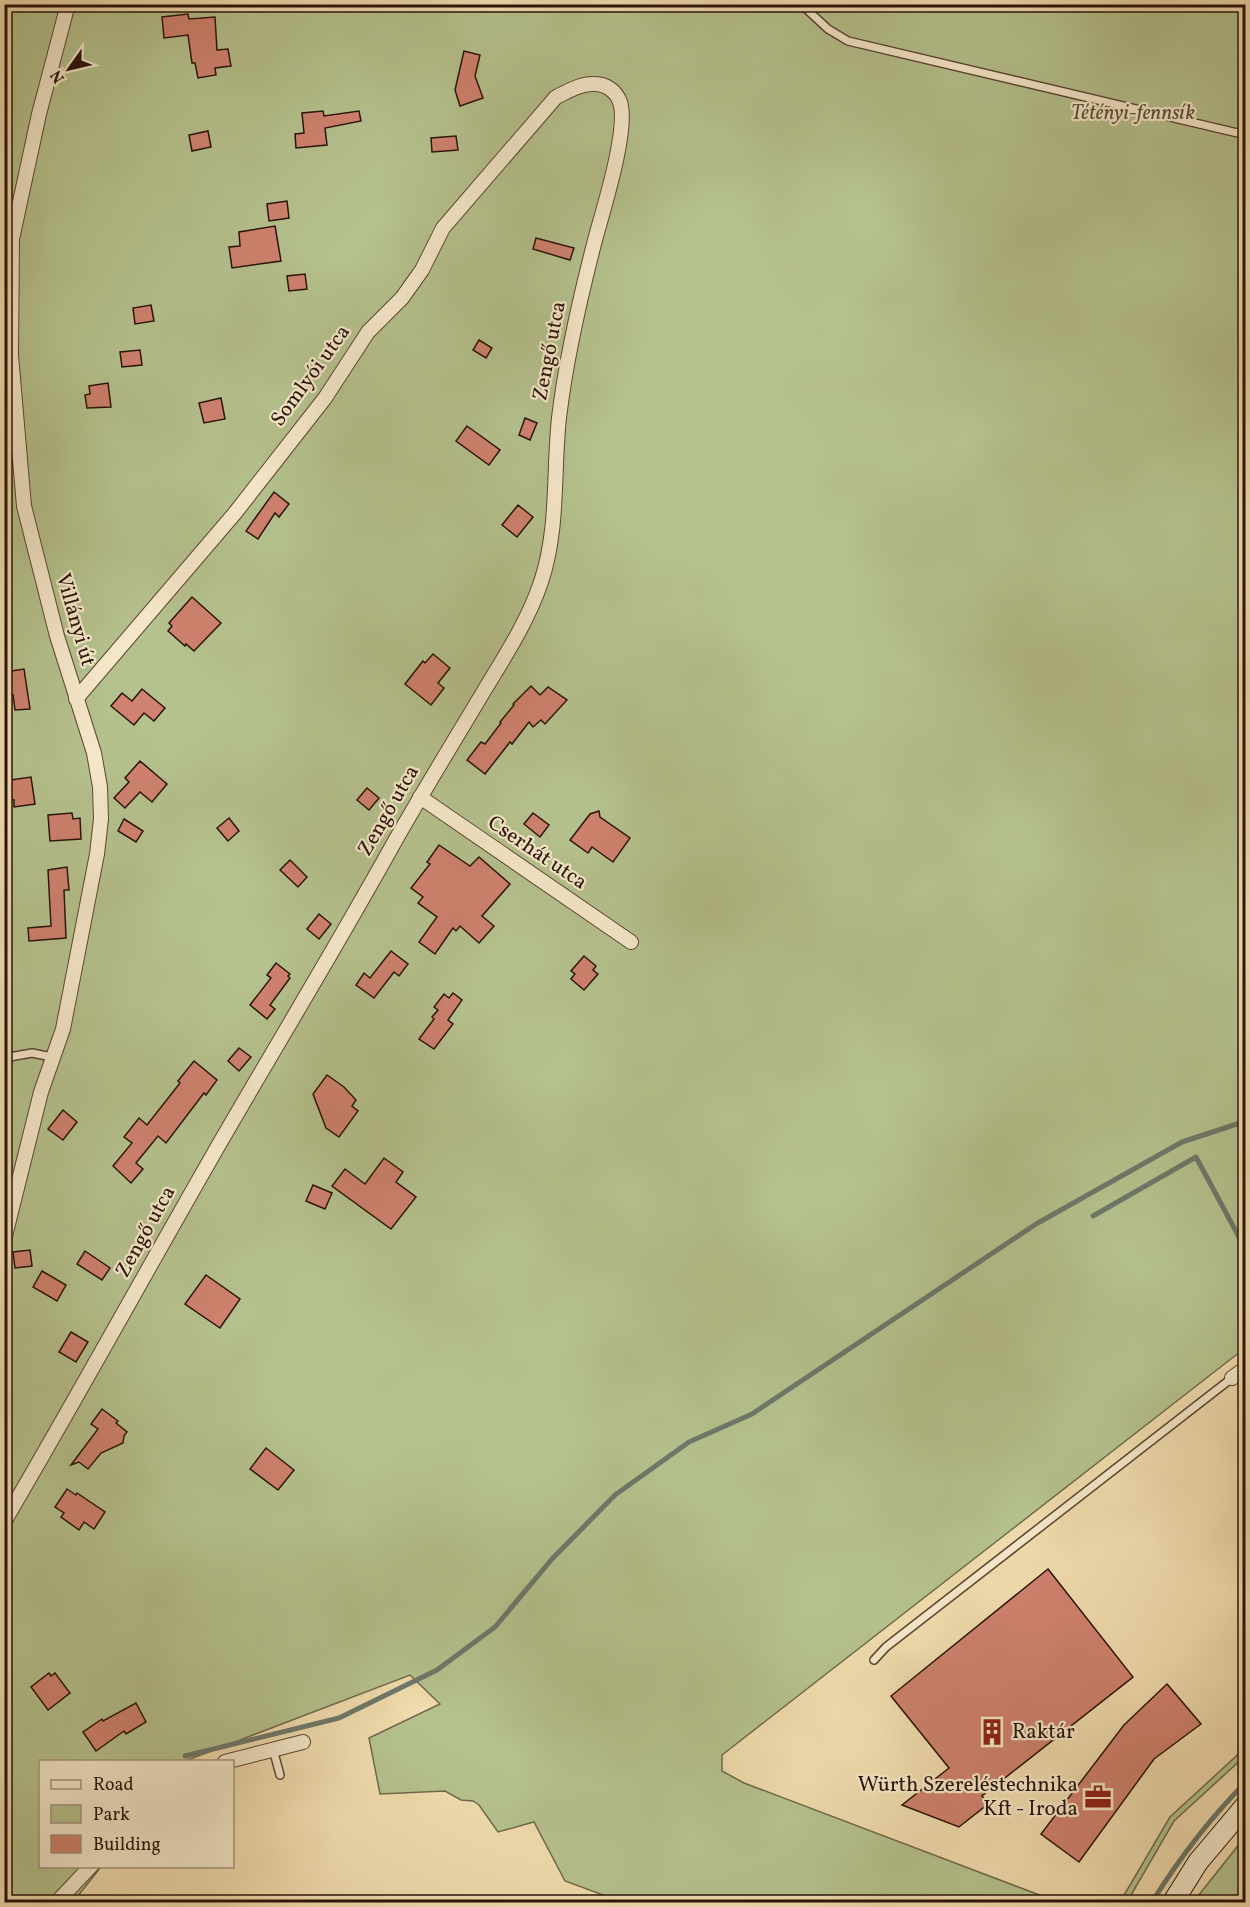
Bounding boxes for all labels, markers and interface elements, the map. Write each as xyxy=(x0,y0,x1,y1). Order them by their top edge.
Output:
north arrow xyxy=(39,39,99,99)
text: N xyxy=(46,65,71,87)
park label: Tétényi-fennsík xyxy=(1071,99,1195,128)
street label: Zengő utca xyxy=(526,299,574,403)
street label: Somlyói utca xyxy=(264,319,358,433)
street label: Villányi út xyxy=(48,570,102,670)
street label: Zengő utca xyxy=(351,760,427,862)
street label: Cserhát utca xyxy=(481,809,593,897)
street label: Zengő utca xyxy=(109,1181,183,1283)
building icon: Raktár xyxy=(977,1717,1007,1747)
place label: Raktár xyxy=(1012,1718,1075,1747)
legend xyxy=(39,1760,234,1868)
place label: Würth Szereléstechnika Kft - Iroda xyxy=(858,1771,1078,1824)
text: Road xyxy=(93,1773,134,1798)
office icon: Würth Szereléstechnika Kft - Iroda xyxy=(1083,1782,1113,1812)
text: Park xyxy=(93,1803,130,1828)
text: Building xyxy=(93,1833,161,1858)

